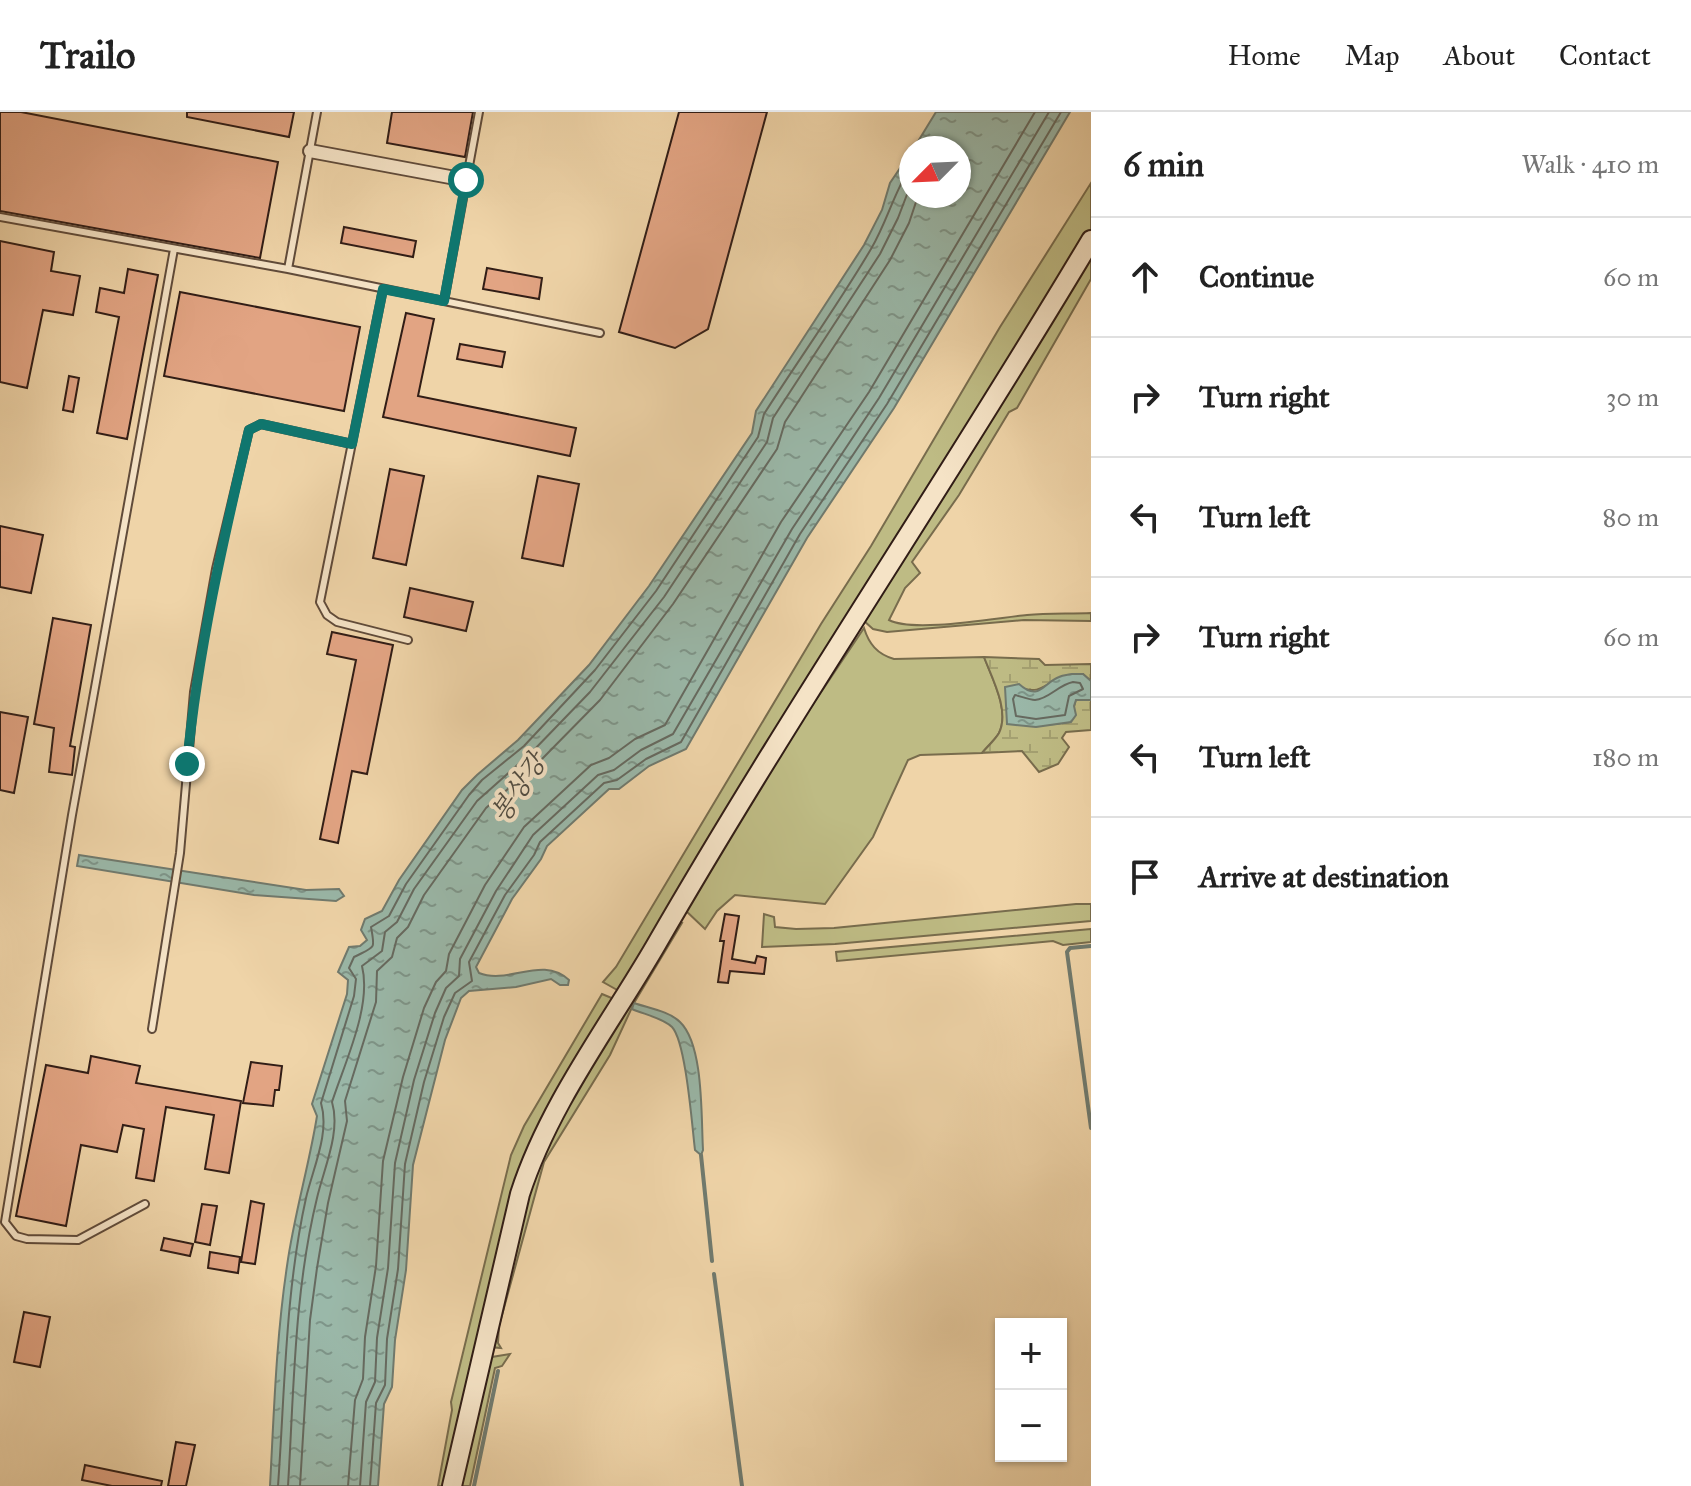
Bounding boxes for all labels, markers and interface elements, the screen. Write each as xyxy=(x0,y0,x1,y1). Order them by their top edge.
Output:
text: Trailo xyxy=(40,32,135,78)
text: Home xyxy=(1228,38,1301,73)
text: Map xyxy=(1345,38,1399,73)
text: About xyxy=(1443,38,1515,73)
text: Contact xyxy=(1559,38,1651,73)
north arrow xyxy=(899,136,971,208)
text: 6 min xyxy=(1123,144,1204,185)
text: Walk · 410 m xyxy=(1521,148,1659,180)
route start xyxy=(448,162,484,198)
icon: ahead xyxy=(1123,255,1167,299)
text: Continue xyxy=(1199,259,1314,295)
text: 60 m xyxy=(1603,261,1659,293)
icon: right xyxy=(1123,375,1167,419)
text: Turn right xyxy=(1199,379,1330,415)
text: 30 m xyxy=(1606,381,1659,413)
icon: left xyxy=(1123,495,1167,539)
text: Turn left xyxy=(1199,499,1310,535)
text: 80 m xyxy=(1603,501,1659,533)
icon: right xyxy=(1123,615,1167,659)
text: Turn right xyxy=(1199,619,1330,655)
text: 60 m xyxy=(1603,621,1659,653)
icon: left xyxy=(1123,735,1167,779)
text: Turn left xyxy=(1199,739,1310,775)
text: 180 m xyxy=(1592,741,1659,773)
water label: 봉상강 xyxy=(484,745,555,828)
route end xyxy=(169,746,205,782)
icon: arrive xyxy=(1123,855,1167,899)
text: Arrive at destination xyxy=(1199,859,1449,895)
map controls xyxy=(995,1318,1067,1462)
button: + xyxy=(995,1318,1067,1390)
button: − xyxy=(995,1390,1067,1462)

